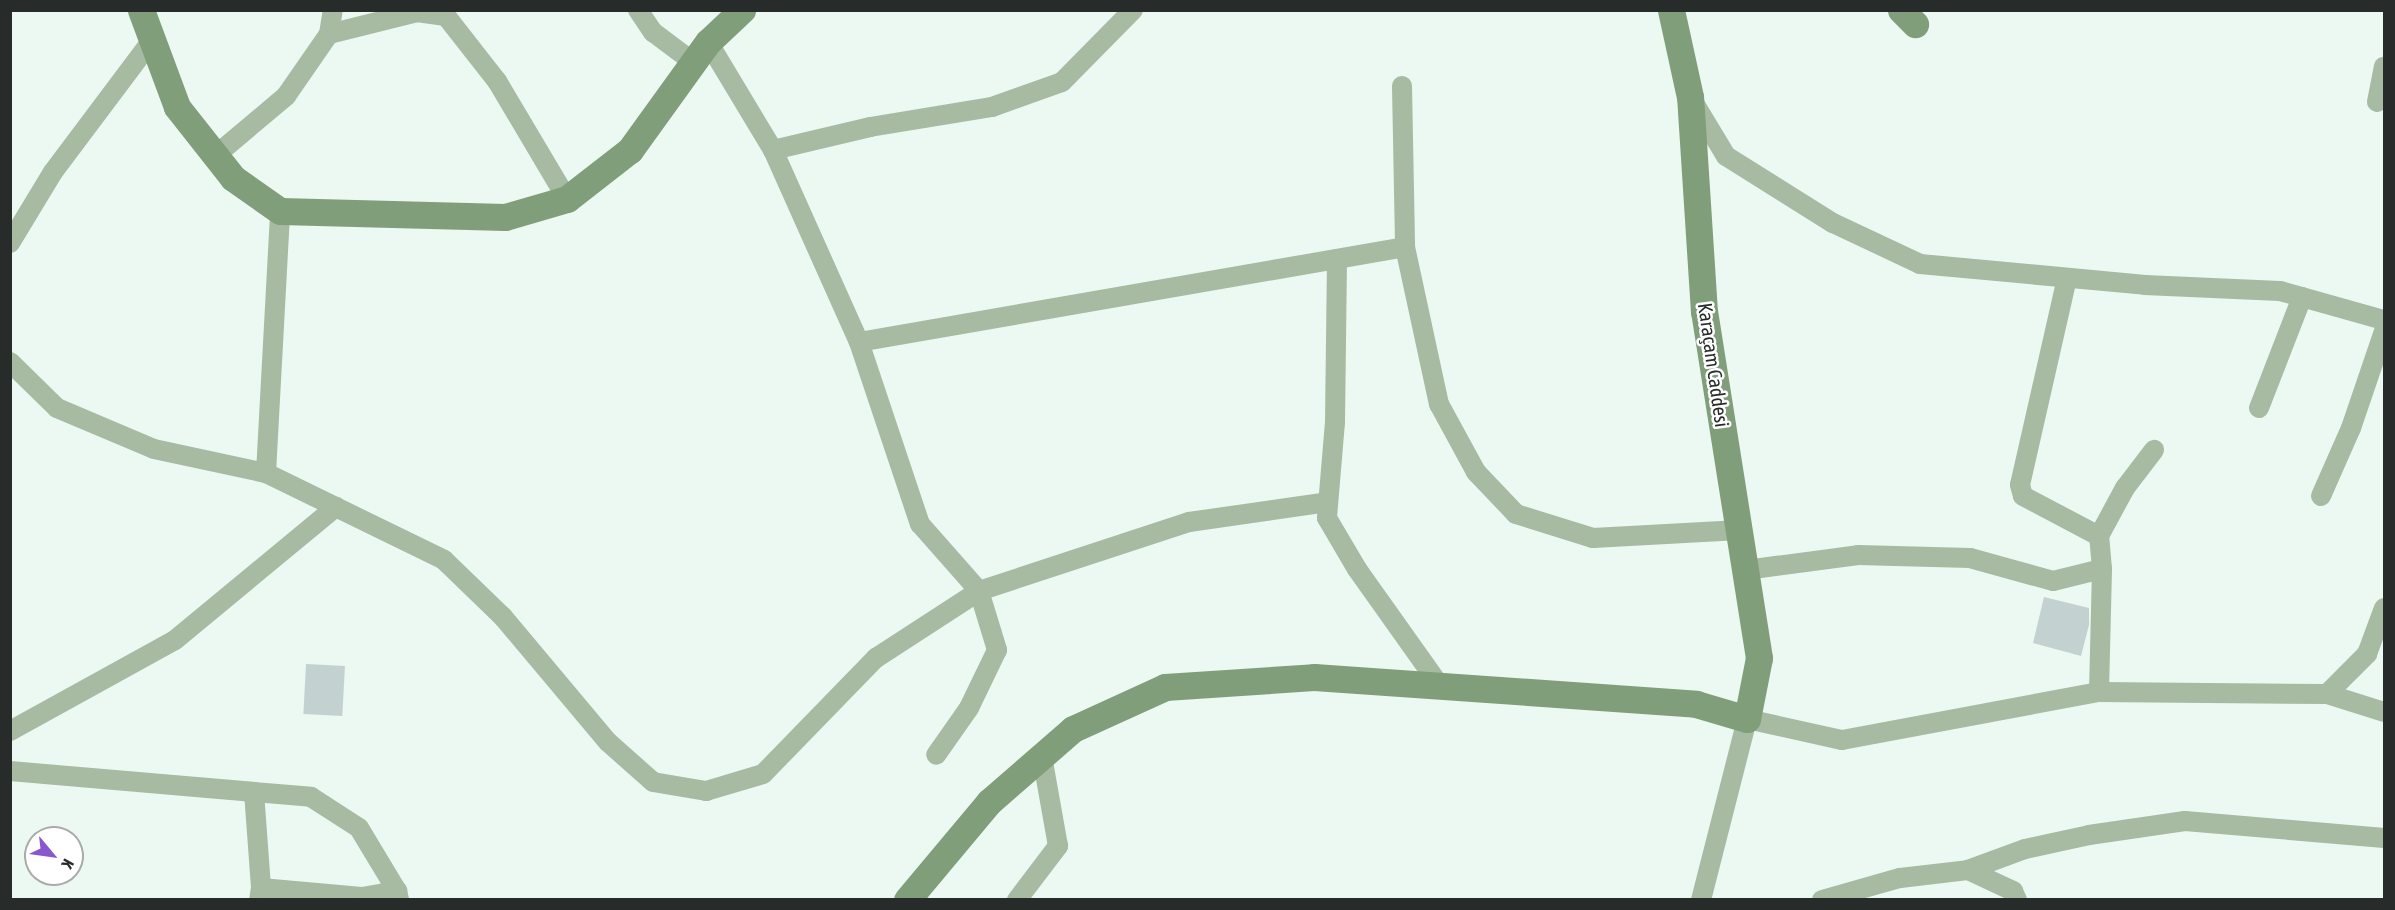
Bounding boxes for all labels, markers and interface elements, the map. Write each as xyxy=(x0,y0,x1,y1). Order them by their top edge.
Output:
street label: Karaçam Caddesi xyxy=(1693,301,1735,429)
north arrow xyxy=(24,826,84,886)
text: K xyxy=(58,856,78,872)

